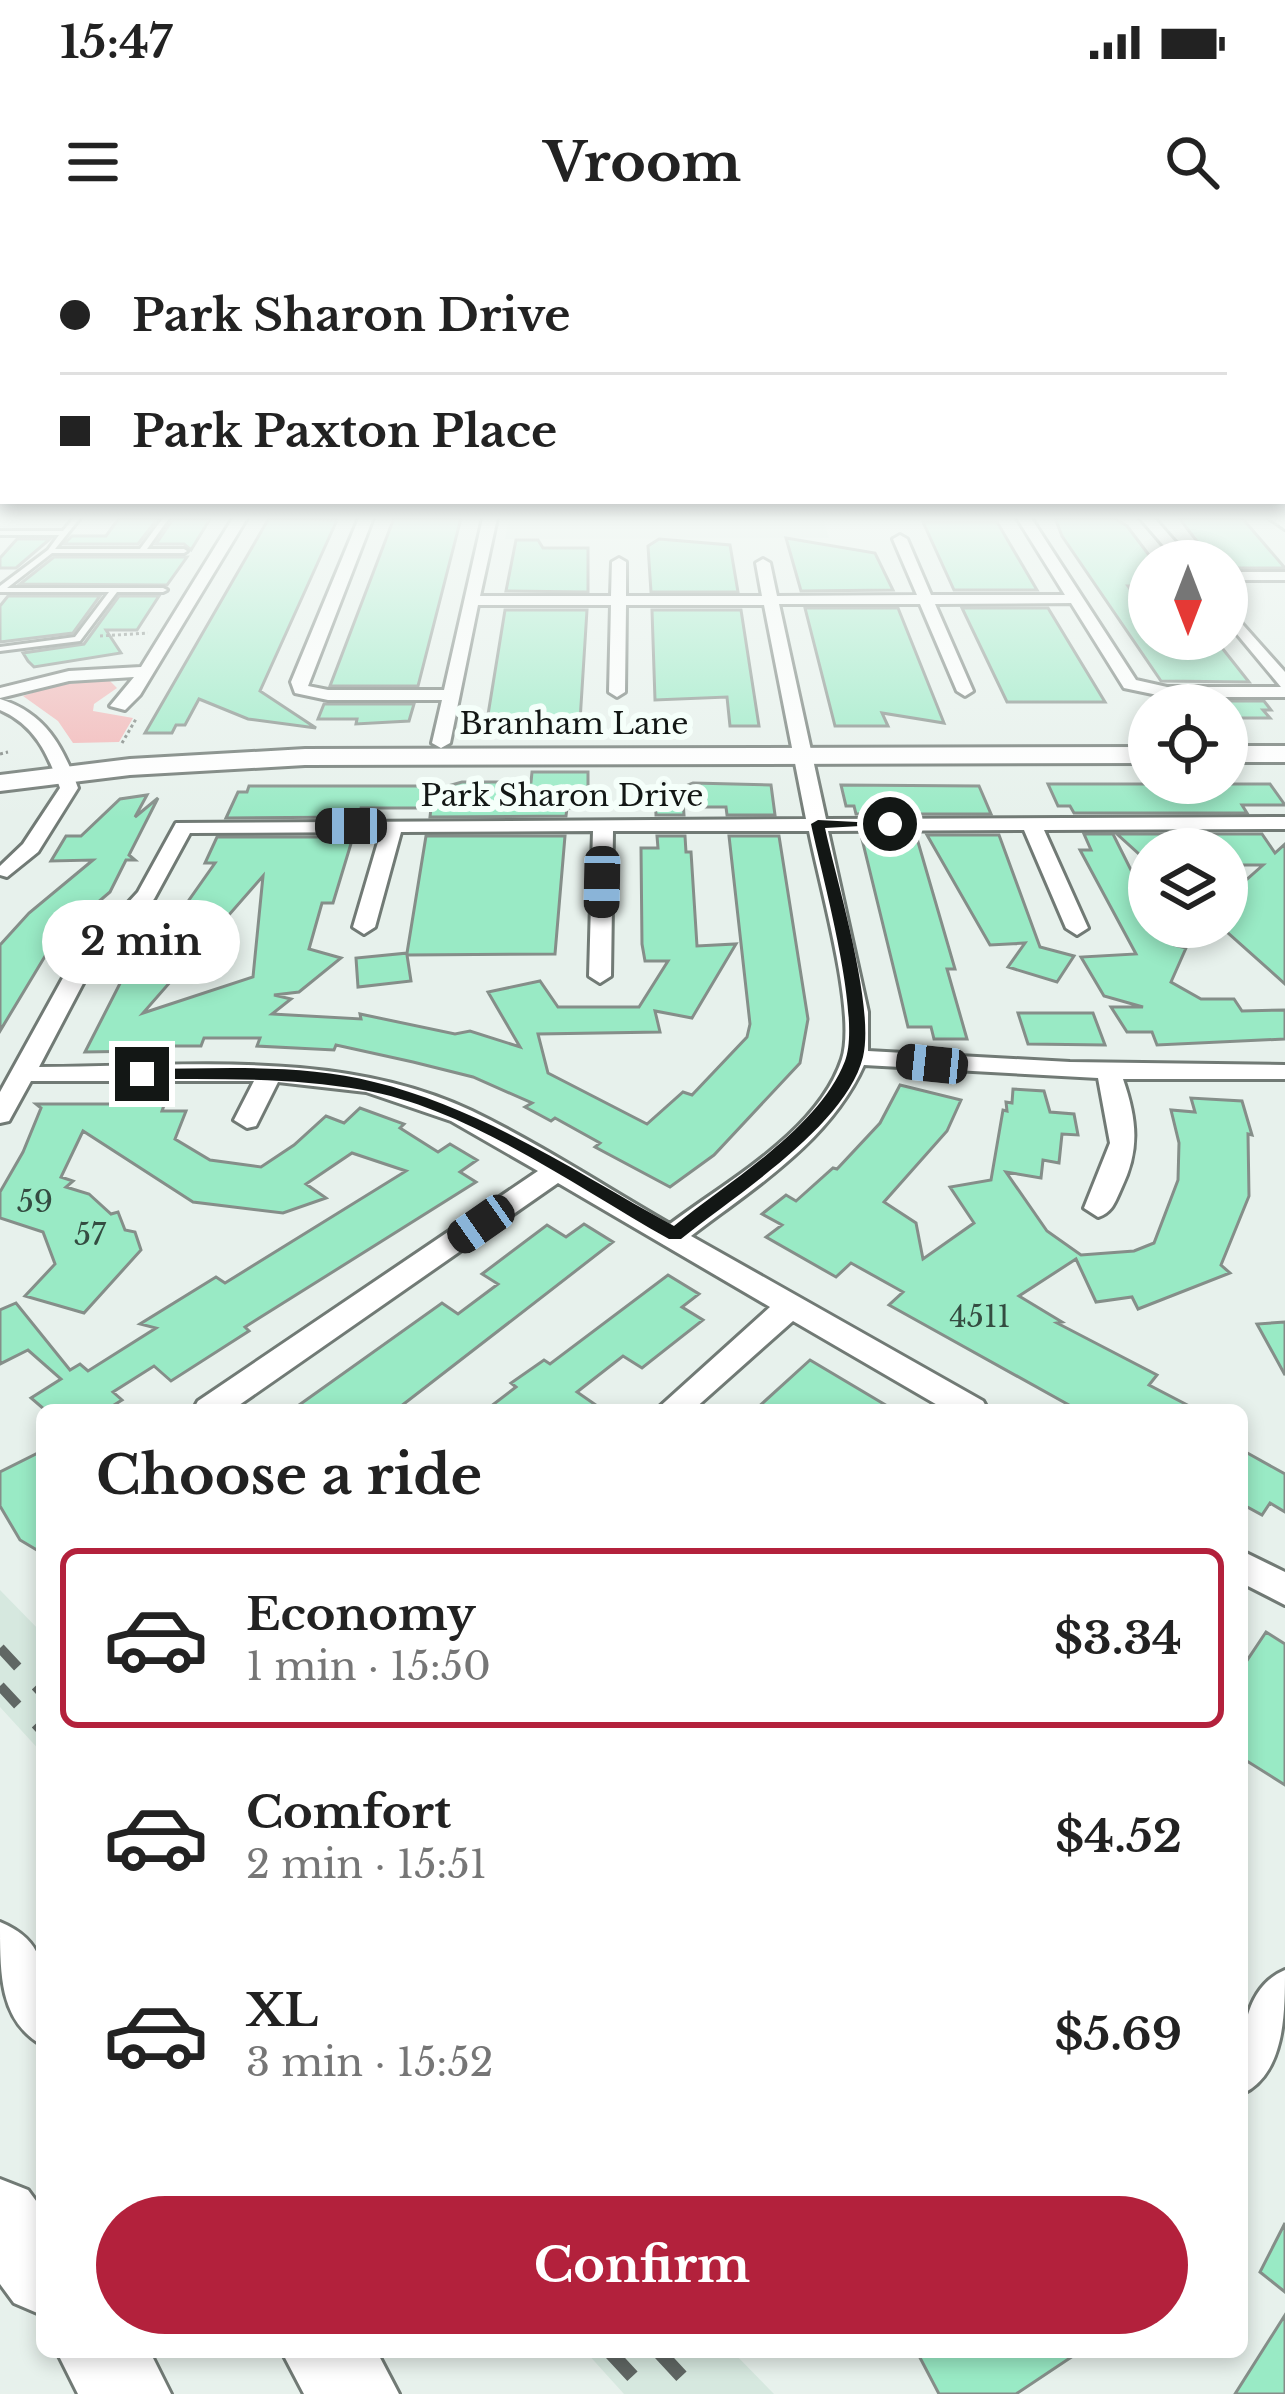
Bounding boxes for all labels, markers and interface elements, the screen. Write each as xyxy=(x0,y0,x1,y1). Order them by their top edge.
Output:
text: 15:47 xyxy=(60,14,172,70)
icon: menu xyxy=(60,129,126,195)
text: Vroom xyxy=(544,129,741,196)
icon: search xyxy=(1159,129,1225,195)
text: Park Sharon Drive xyxy=(132,287,571,343)
text: Park Paxton Place xyxy=(132,403,557,459)
north arrow xyxy=(1128,540,1248,660)
map controls xyxy=(1128,540,1248,948)
button: locate xyxy=(1128,684,1248,804)
street label: Branham Lane xyxy=(460,705,688,742)
street label: Park Sharon Drive xyxy=(420,777,704,814)
route start xyxy=(863,797,917,851)
car xyxy=(315,808,387,844)
button: layers xyxy=(1128,828,1248,948)
car xyxy=(583,846,621,918)
callout: 2 min xyxy=(43,900,241,984)
text: 2 min xyxy=(80,917,202,966)
car xyxy=(894,1042,970,1086)
route end xyxy=(115,1047,169,1101)
house number: 59 xyxy=(17,1183,53,1220)
car xyxy=(441,1189,521,1259)
house number: 57 xyxy=(74,1216,107,1253)
house number: 4511 xyxy=(949,1298,1011,1335)
text: Choose a ride xyxy=(96,1442,482,1509)
icon: car xyxy=(102,1584,210,1692)
text: Economy xyxy=(246,1586,476,1642)
text: $3.34 xyxy=(1054,1610,1182,1666)
text: 1 min · 15:50 xyxy=(246,1642,491,1691)
icon: car xyxy=(102,1782,210,1890)
text: Comfort xyxy=(246,1784,451,1840)
text: $4.52 xyxy=(1055,1808,1182,1864)
text: 2 min · 15:51 xyxy=(246,1840,487,1889)
icon: car xyxy=(102,1980,210,2088)
text: XL xyxy=(246,1982,318,2038)
text: $5.69 xyxy=(1054,2006,1182,2062)
text: 3 min · 15:52 xyxy=(246,2038,494,2087)
button: Confirm xyxy=(96,2196,1188,2334)

